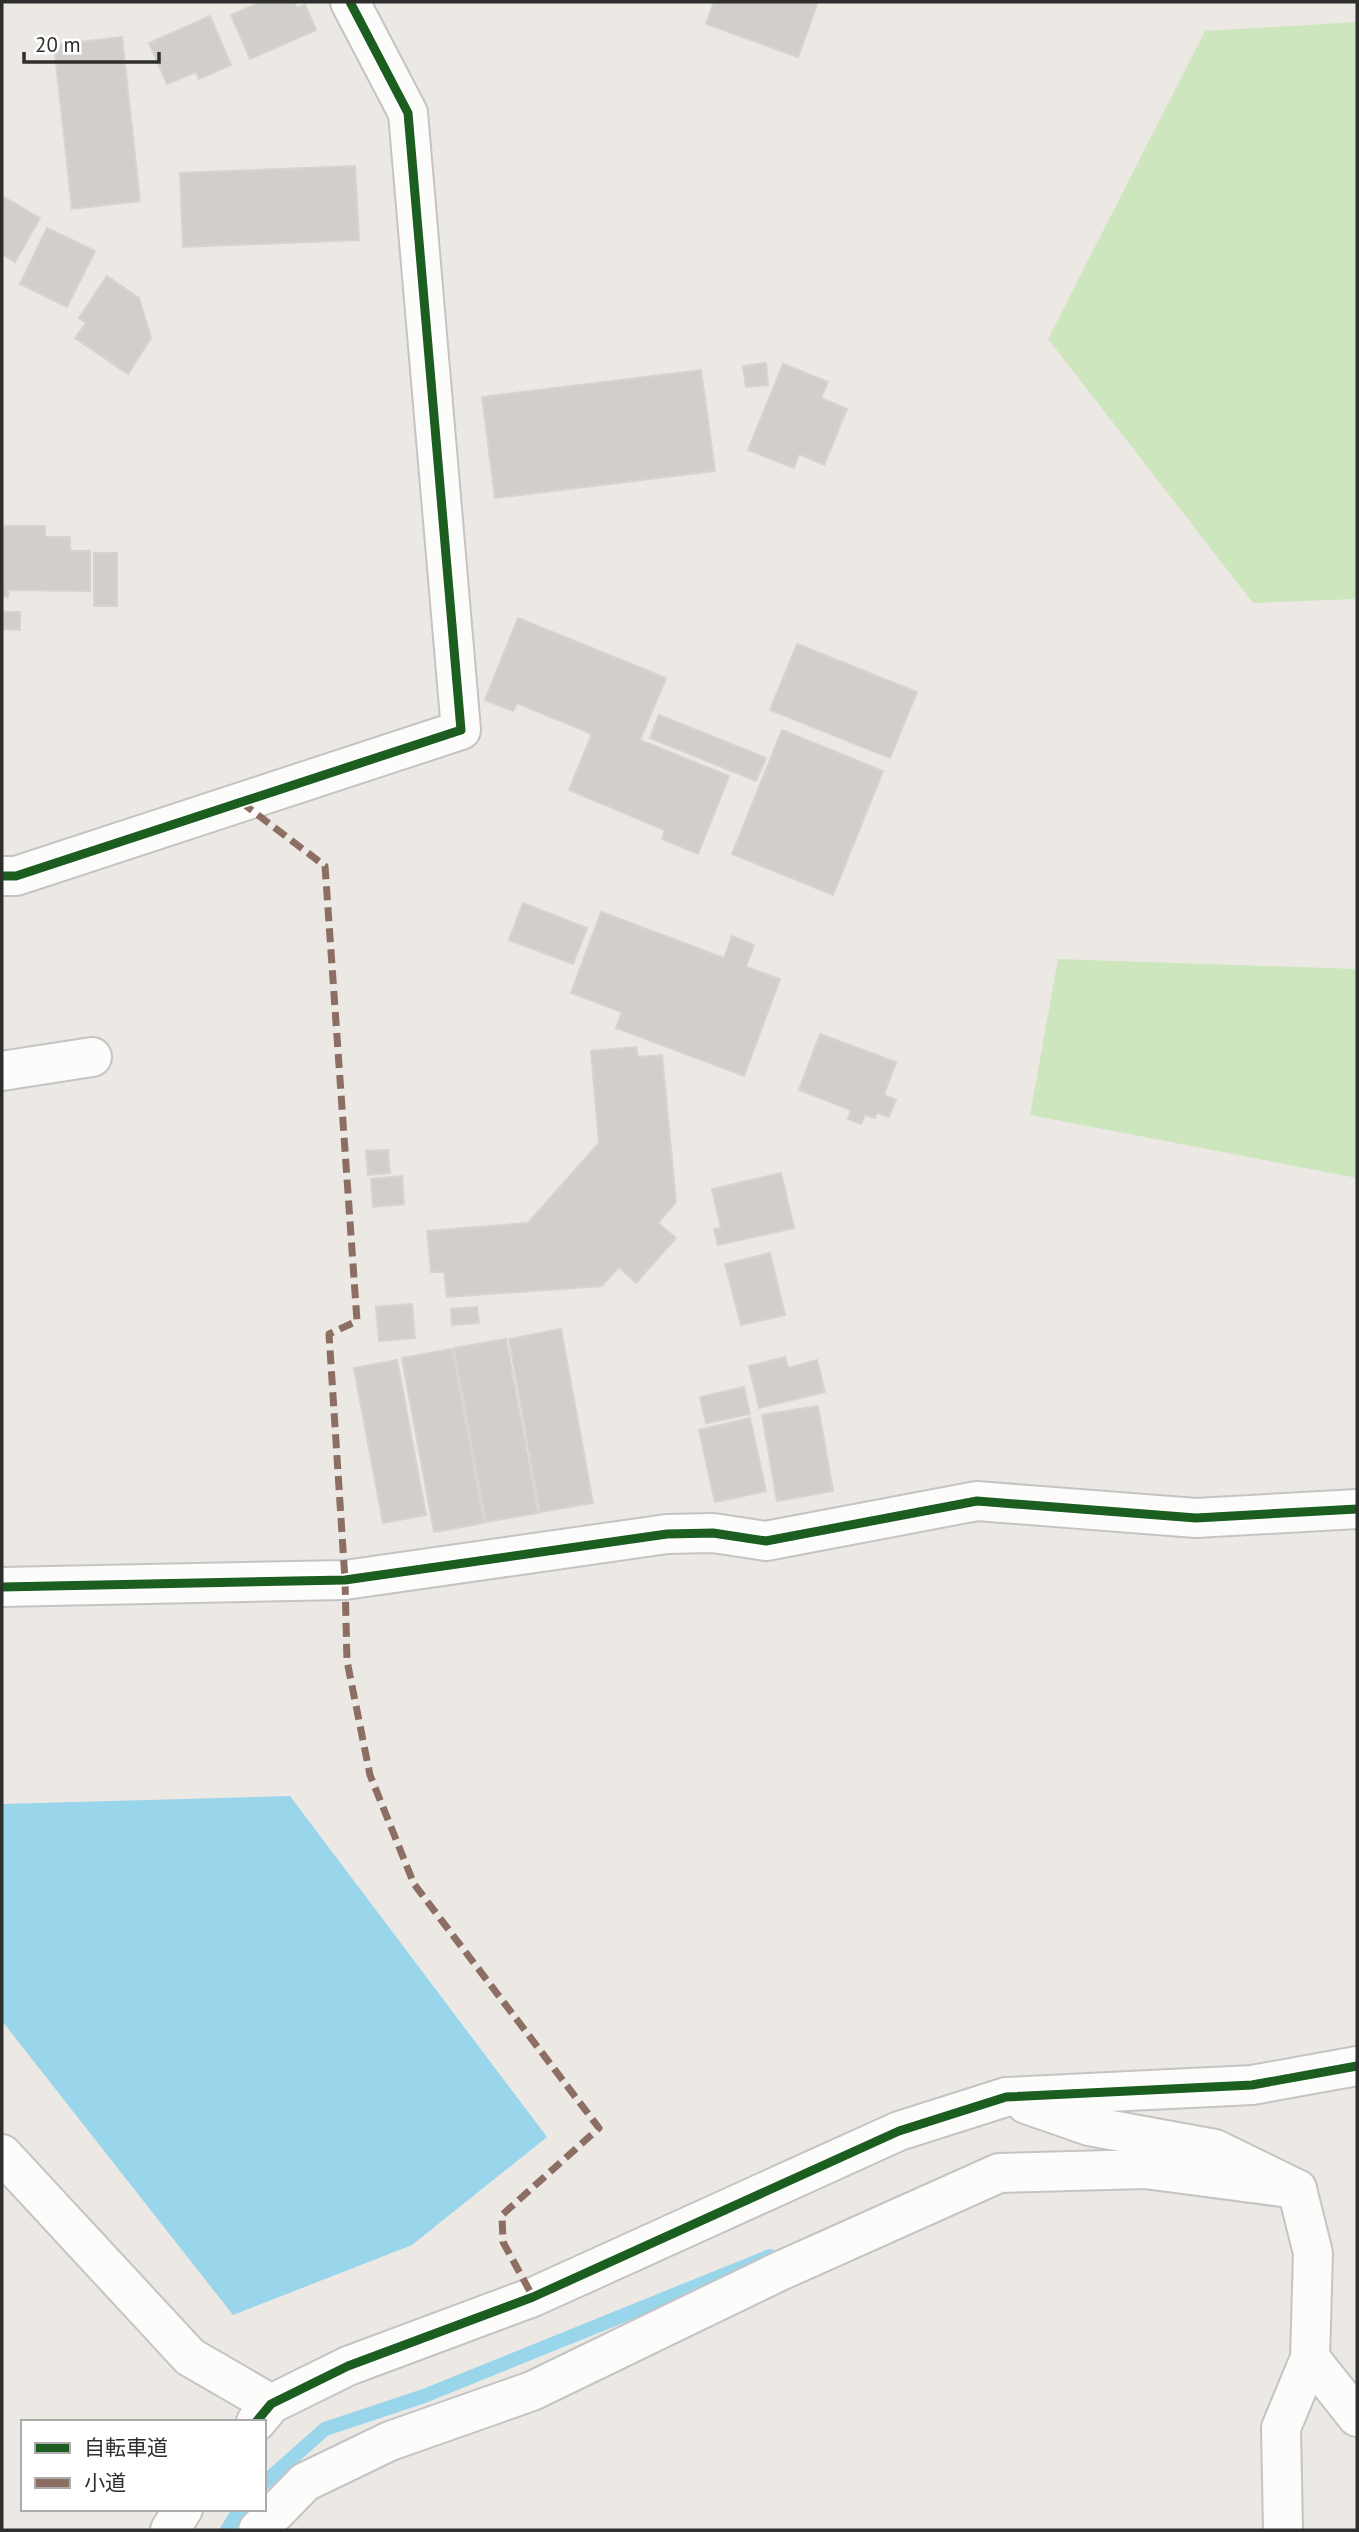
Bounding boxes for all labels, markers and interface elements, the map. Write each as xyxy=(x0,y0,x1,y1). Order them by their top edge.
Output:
scale bar xyxy=(24,21,159,65)
text: 20 m xyxy=(35,31,81,58)
legend xyxy=(21,2420,266,2511)
text: 自転車道 xyxy=(84,2434,168,2461)
text: 小道 xyxy=(84,2469,126,2496)

